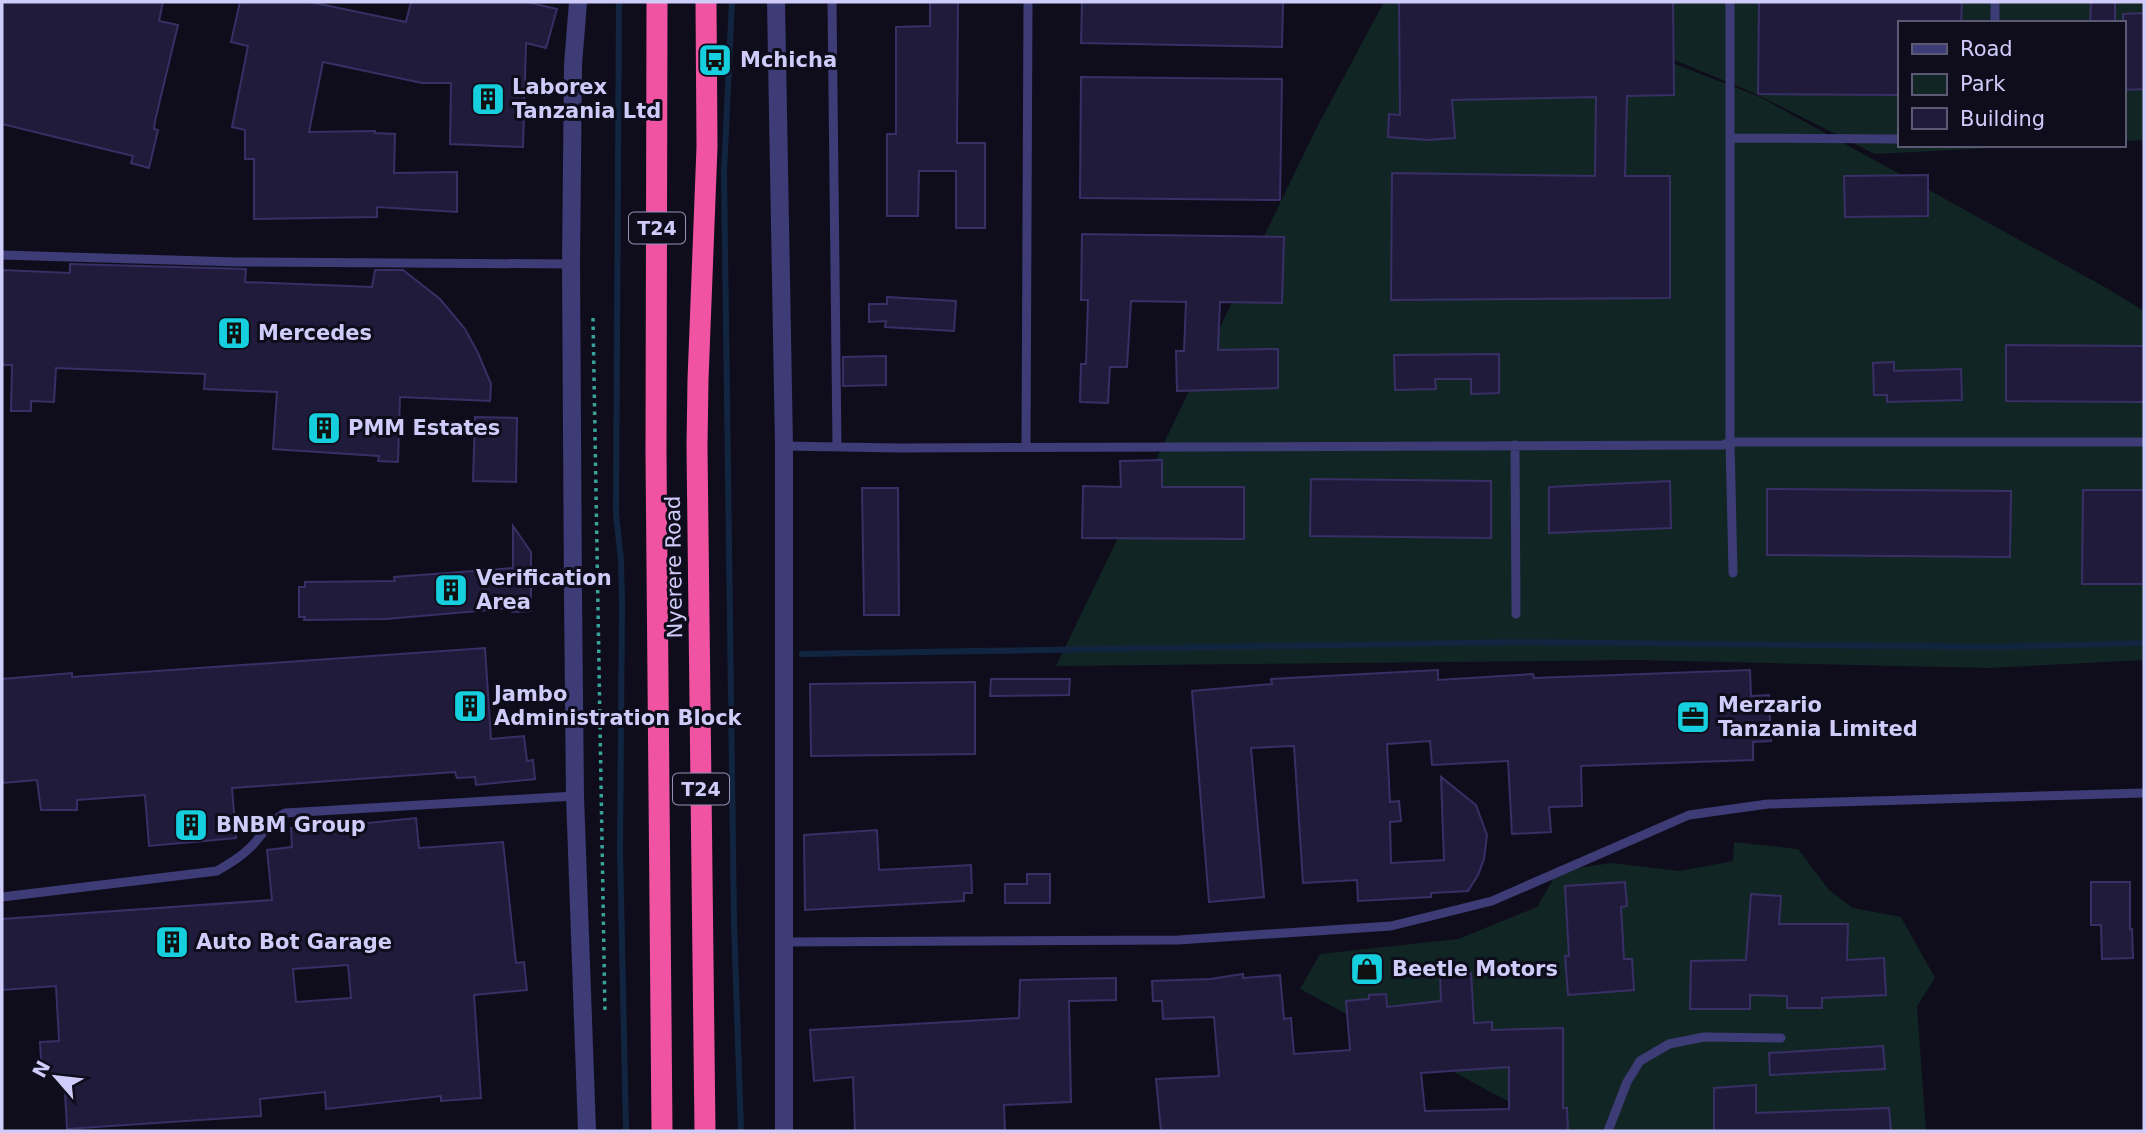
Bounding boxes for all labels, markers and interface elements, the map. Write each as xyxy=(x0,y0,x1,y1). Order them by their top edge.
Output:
legend xyxy=(1898,21,2125,147)
text: Road xyxy=(1960,37,2013,61)
bus stop icon: Mchicha xyxy=(696,41,734,79)
place label: Mchicha xyxy=(740,48,837,72)
text: Park xyxy=(1960,72,2006,96)
place label: Laborex Tanzania Ltd xyxy=(512,75,661,123)
building icon: Laborex Tanzania Ltd xyxy=(469,80,507,118)
text: Building xyxy=(1960,107,2045,131)
road number: T24 xyxy=(629,212,685,244)
building icon: Mercedes xyxy=(215,314,253,352)
place label: Mercedes xyxy=(258,321,372,345)
building icon: PMM Estates xyxy=(305,409,343,447)
place label: PMM Estates xyxy=(348,416,500,440)
street label: Nyerere Road xyxy=(661,495,687,639)
place label: Verification Area xyxy=(476,566,612,614)
building icon: Verification Area xyxy=(432,571,470,609)
place label: Jambo Administration Block xyxy=(492,682,743,730)
building icon: Jambo Administration Block xyxy=(451,687,489,725)
place label: Merzario Tanzania Limited xyxy=(1718,693,1918,741)
office icon: Merzario Tanzania Limited xyxy=(1674,698,1712,736)
road number: T24 xyxy=(673,774,729,804)
building icon: BNBM Group xyxy=(172,806,210,844)
place label: BNBM Group xyxy=(216,813,366,837)
building icon: Auto Bot Garage xyxy=(153,923,191,961)
place label: Auto Bot Garage xyxy=(196,930,392,954)
shop icon: Beetle Motors xyxy=(1348,950,1386,988)
place label: Beetle Motors xyxy=(1392,957,1558,981)
north arrow xyxy=(21,1042,91,1112)
text: N xyxy=(28,1057,54,1081)

